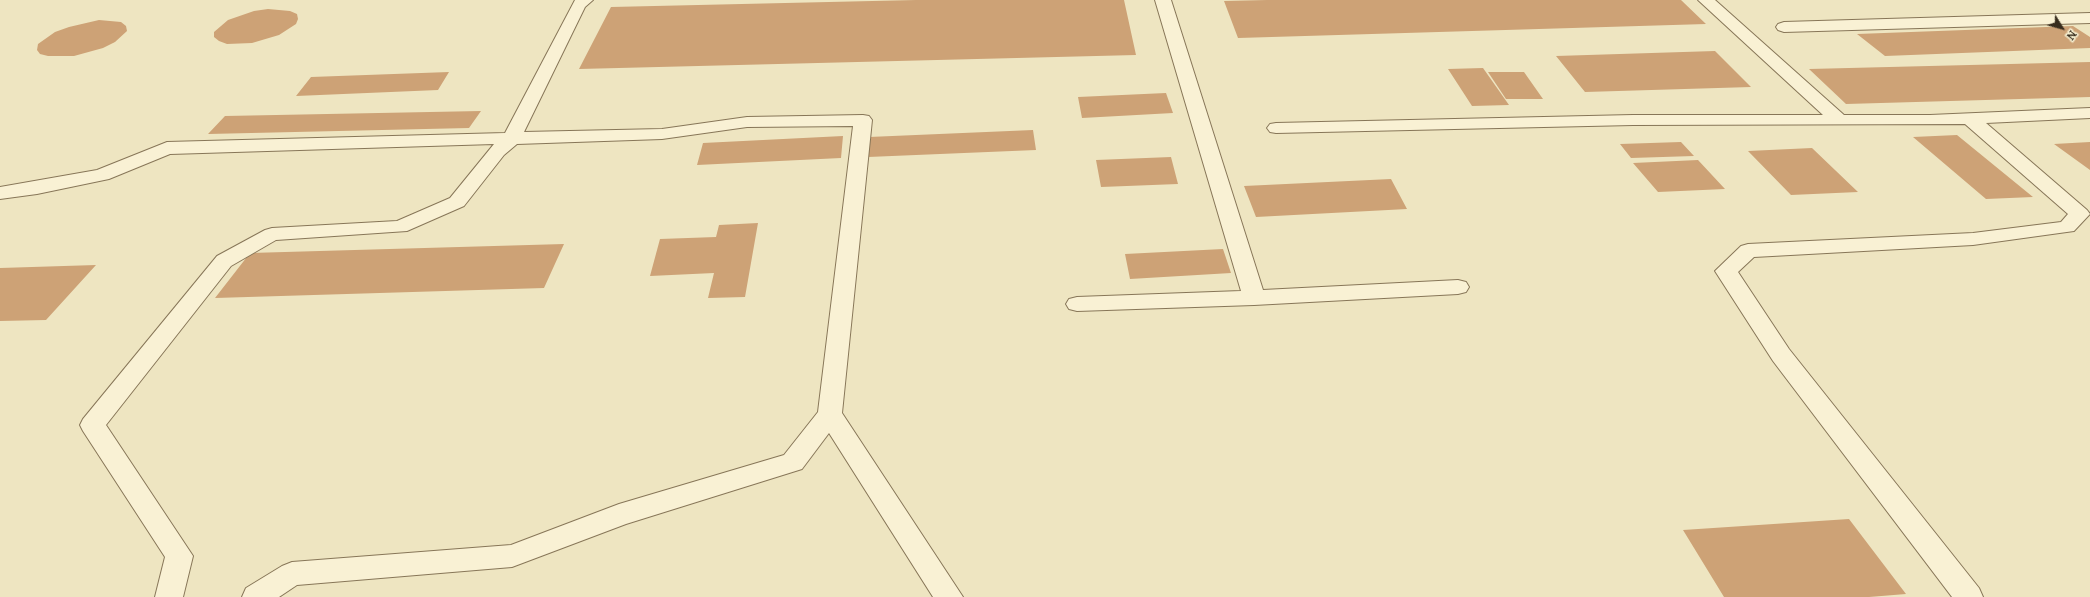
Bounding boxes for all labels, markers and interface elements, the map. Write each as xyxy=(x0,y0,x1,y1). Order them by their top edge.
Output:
north arrow xyxy=(2042,8,2082,48)
text: N xyxy=(2063,28,2080,43)

